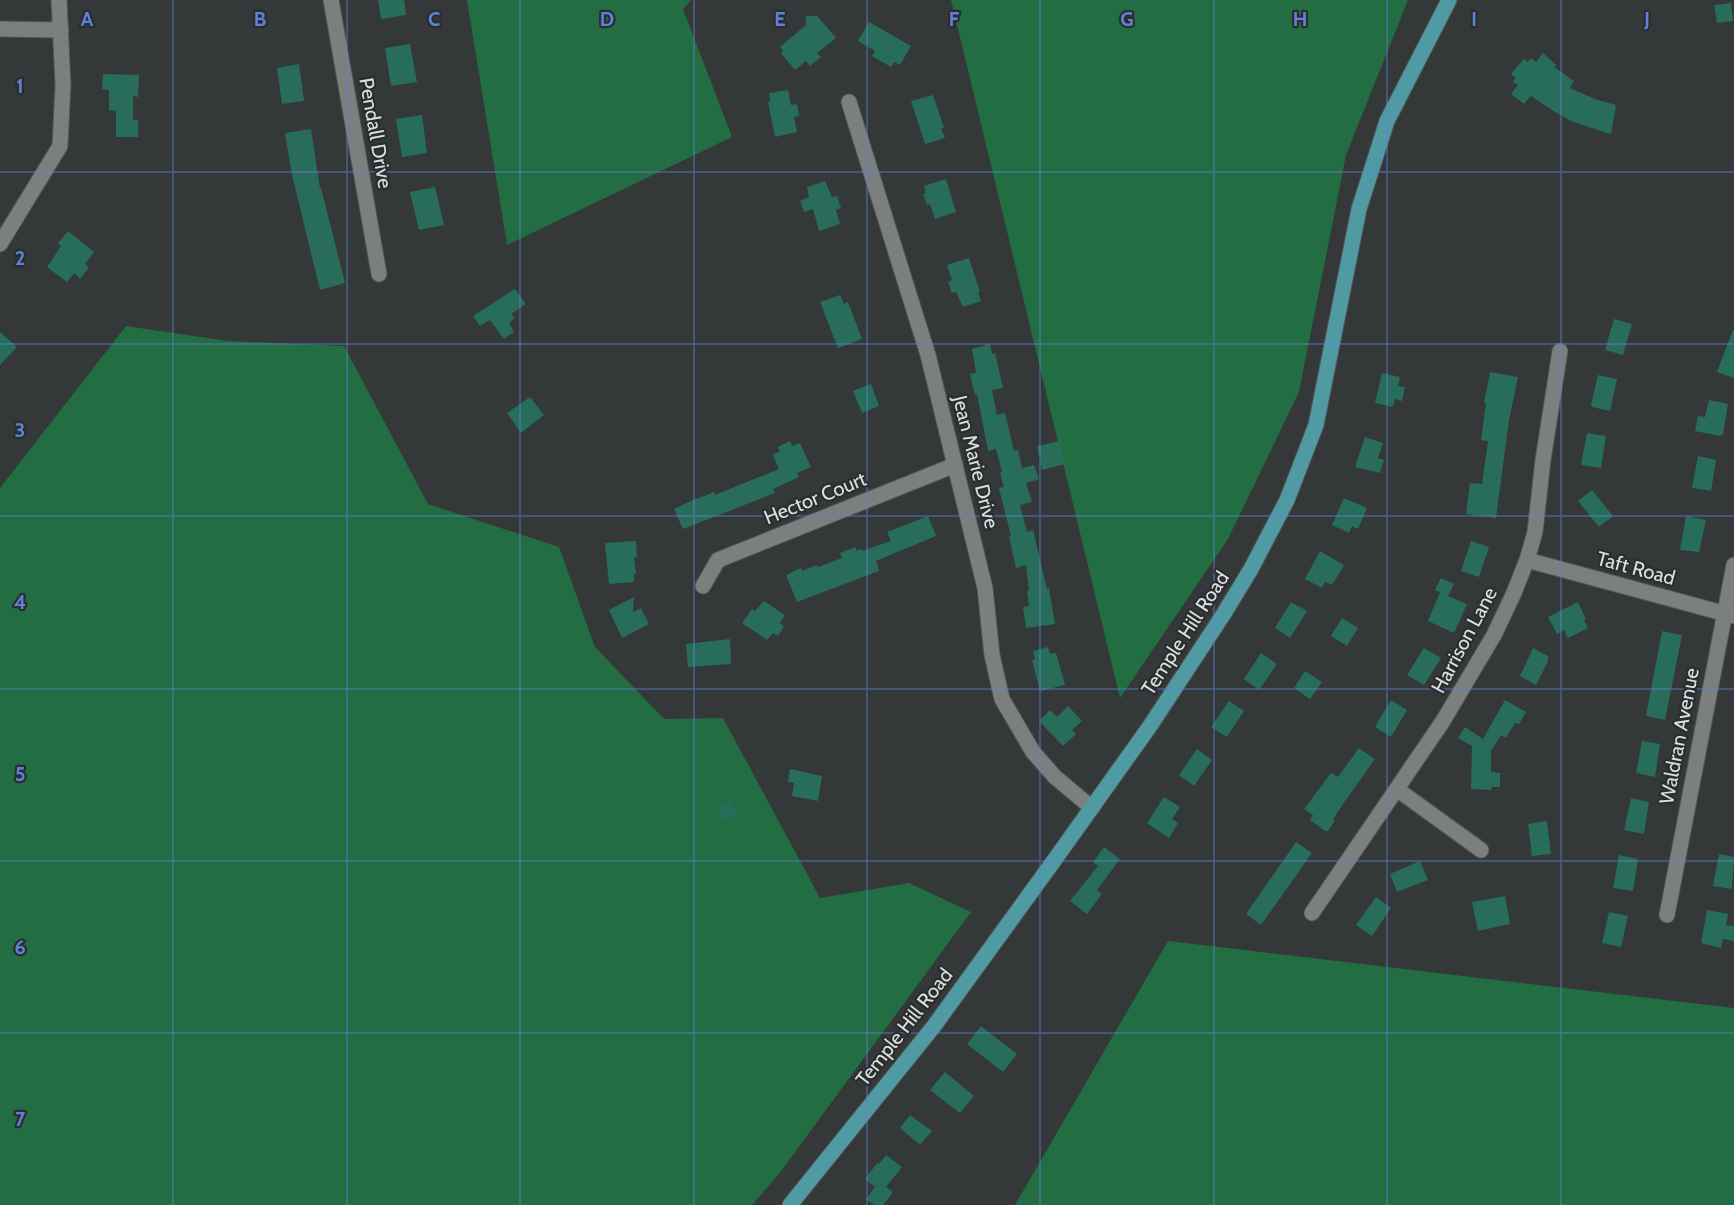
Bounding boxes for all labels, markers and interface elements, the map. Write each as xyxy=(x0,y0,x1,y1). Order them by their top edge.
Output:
text: A xyxy=(81,7,94,31)
text: B xyxy=(254,7,266,31)
text: C xyxy=(428,7,440,31)
text: D xyxy=(600,7,614,31)
text: E xyxy=(774,7,786,31)
text: F xyxy=(949,7,960,31)
text: G xyxy=(1120,7,1134,31)
text: H xyxy=(1293,7,1307,31)
text: I xyxy=(1471,7,1477,31)
text: J xyxy=(1643,7,1650,31)
text: 1 xyxy=(16,74,24,98)
street label: Pendall Drive xyxy=(354,76,398,190)
text: 2 xyxy=(15,246,25,270)
street label: Jean Marie Drive xyxy=(948,392,1004,531)
text: 3 xyxy=(15,418,25,442)
street label: Hector Court xyxy=(760,467,870,529)
street label: Taft Road xyxy=(1594,546,1678,590)
street label: Temple Hill Road xyxy=(1136,567,1234,699)
street label: Harrison Lane xyxy=(1426,583,1502,697)
text: 4 xyxy=(14,590,26,614)
street label: Waldran Avenue xyxy=(1654,666,1704,806)
text: 5 xyxy=(15,762,25,786)
text: 6 xyxy=(14,935,26,959)
street label: Temple Hill Road xyxy=(851,963,957,1091)
text: 7 xyxy=(15,1107,26,1131)

